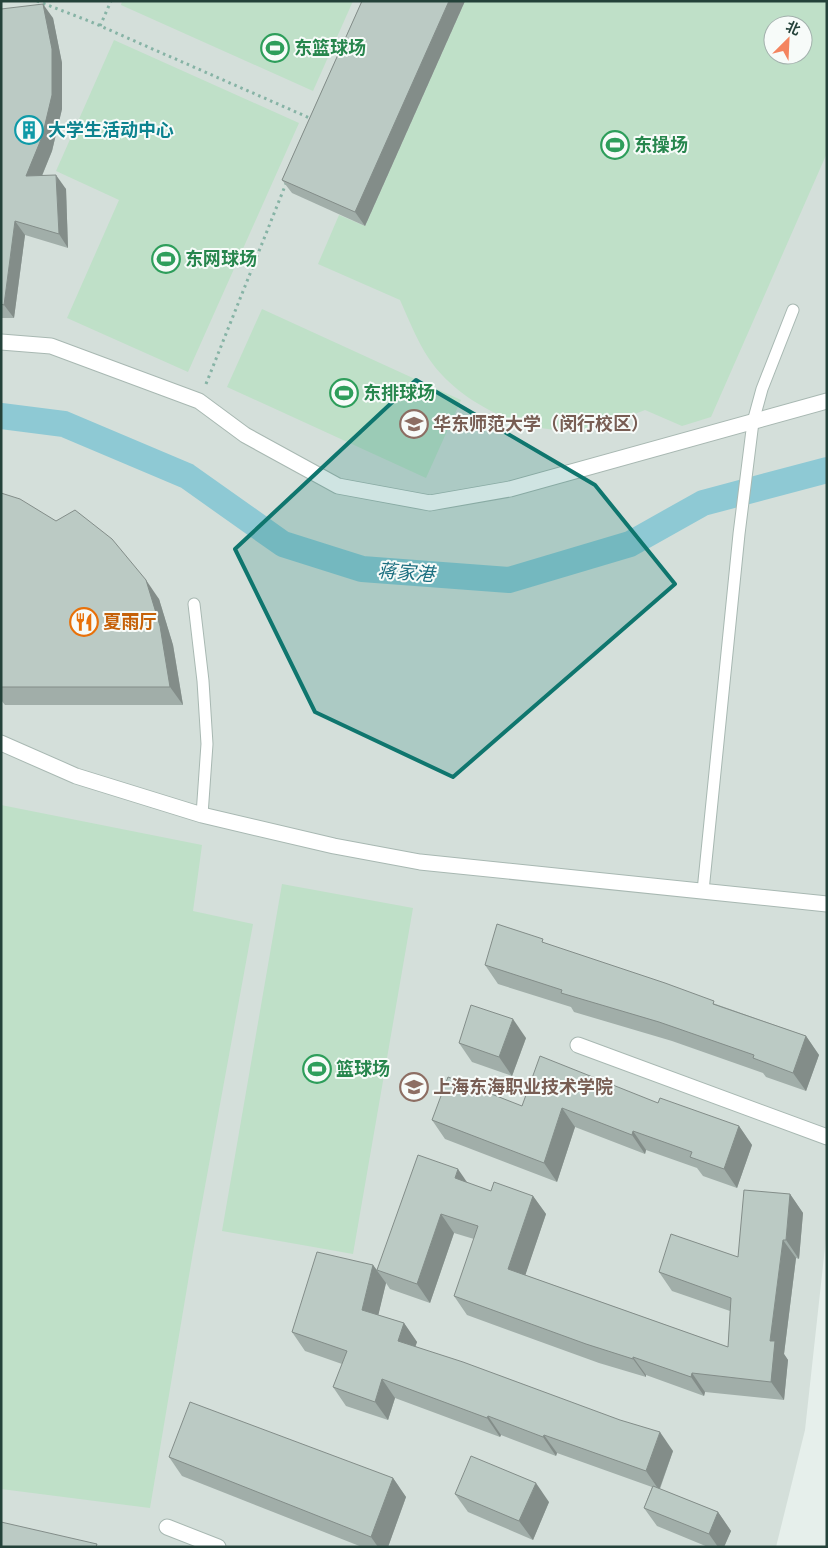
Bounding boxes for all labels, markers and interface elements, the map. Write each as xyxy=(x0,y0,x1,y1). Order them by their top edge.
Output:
north arrow xyxy=(763,15,813,65)
text: 北 xyxy=(783,18,803,39)
sports icon: 东篮球场 xyxy=(260,33,290,63)
place label: 东篮球场 xyxy=(294,37,366,59)
building icon: 大学生活动中心 xyxy=(14,115,44,145)
place label: 大学生活动中心 xyxy=(48,119,174,141)
sports icon: 东操场 xyxy=(600,130,630,160)
place label: 东操场 xyxy=(634,134,688,156)
sports icon: 东网球场 xyxy=(151,244,181,274)
place label: 东网球场 xyxy=(185,248,257,270)
sports icon: 东排球场 xyxy=(329,378,359,408)
place label: 东排球场 xyxy=(363,382,435,404)
school or university icon: 华东师范大学（闵行校区） xyxy=(399,409,429,439)
place label: 华东师范大学（闵行校区） xyxy=(433,413,649,435)
water label: 蒋家港 xyxy=(377,559,438,586)
restaurant icon: 夏雨厅 xyxy=(69,607,99,637)
place label: 夏雨厅 xyxy=(103,611,157,633)
sports icon: 篮球场 xyxy=(302,1054,332,1084)
place label: 篮球场 xyxy=(336,1058,390,1080)
school or university icon: 上海东海职业技术学院 xyxy=(399,1072,429,1102)
place label: 上海东海职业技术学院 xyxy=(433,1076,613,1098)

